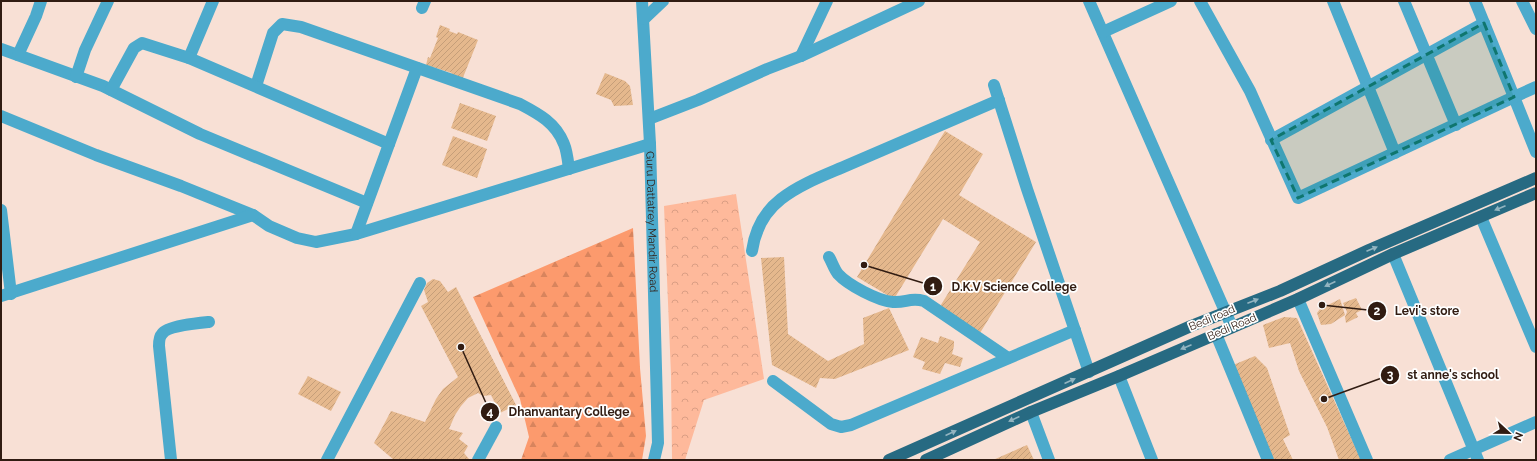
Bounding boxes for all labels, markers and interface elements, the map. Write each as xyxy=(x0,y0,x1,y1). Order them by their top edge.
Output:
street label: Guru Dattatrey Mandir Road xyxy=(644,151,660,293)
one-way arrow xyxy=(1494,206,1506,212)
one-way arrow xyxy=(1367,245,1379,251)
callout: D.K.V Science College xyxy=(923,274,1085,298)
text: 1 xyxy=(930,280,936,294)
text: D.K.V Science College xyxy=(951,280,1077,294)
one-way arrow xyxy=(1324,281,1336,287)
one-way arrow xyxy=(1248,297,1260,303)
callout: Levi's store xyxy=(1367,299,1467,323)
street label: Bedi road xyxy=(1187,302,1237,334)
text: 2 xyxy=(1374,304,1381,318)
text: Levi's store xyxy=(1395,304,1459,318)
street label: Bedi Road xyxy=(1205,311,1259,343)
one-way arrow xyxy=(1179,345,1191,351)
callout: st anne's school xyxy=(1380,363,1507,387)
text: 3 xyxy=(1387,368,1394,382)
text: st anne's school xyxy=(1407,368,1499,382)
one-way arrow xyxy=(1064,378,1075,384)
callout: Dhanvantary College xyxy=(480,400,637,424)
text: 4 xyxy=(487,405,494,419)
text: Dhanvantary College xyxy=(509,405,629,419)
north arrow xyxy=(1489,413,1529,453)
one-way arrow xyxy=(1008,416,1020,422)
one-way arrow xyxy=(945,429,957,435)
text: N xyxy=(1510,430,1525,443)

